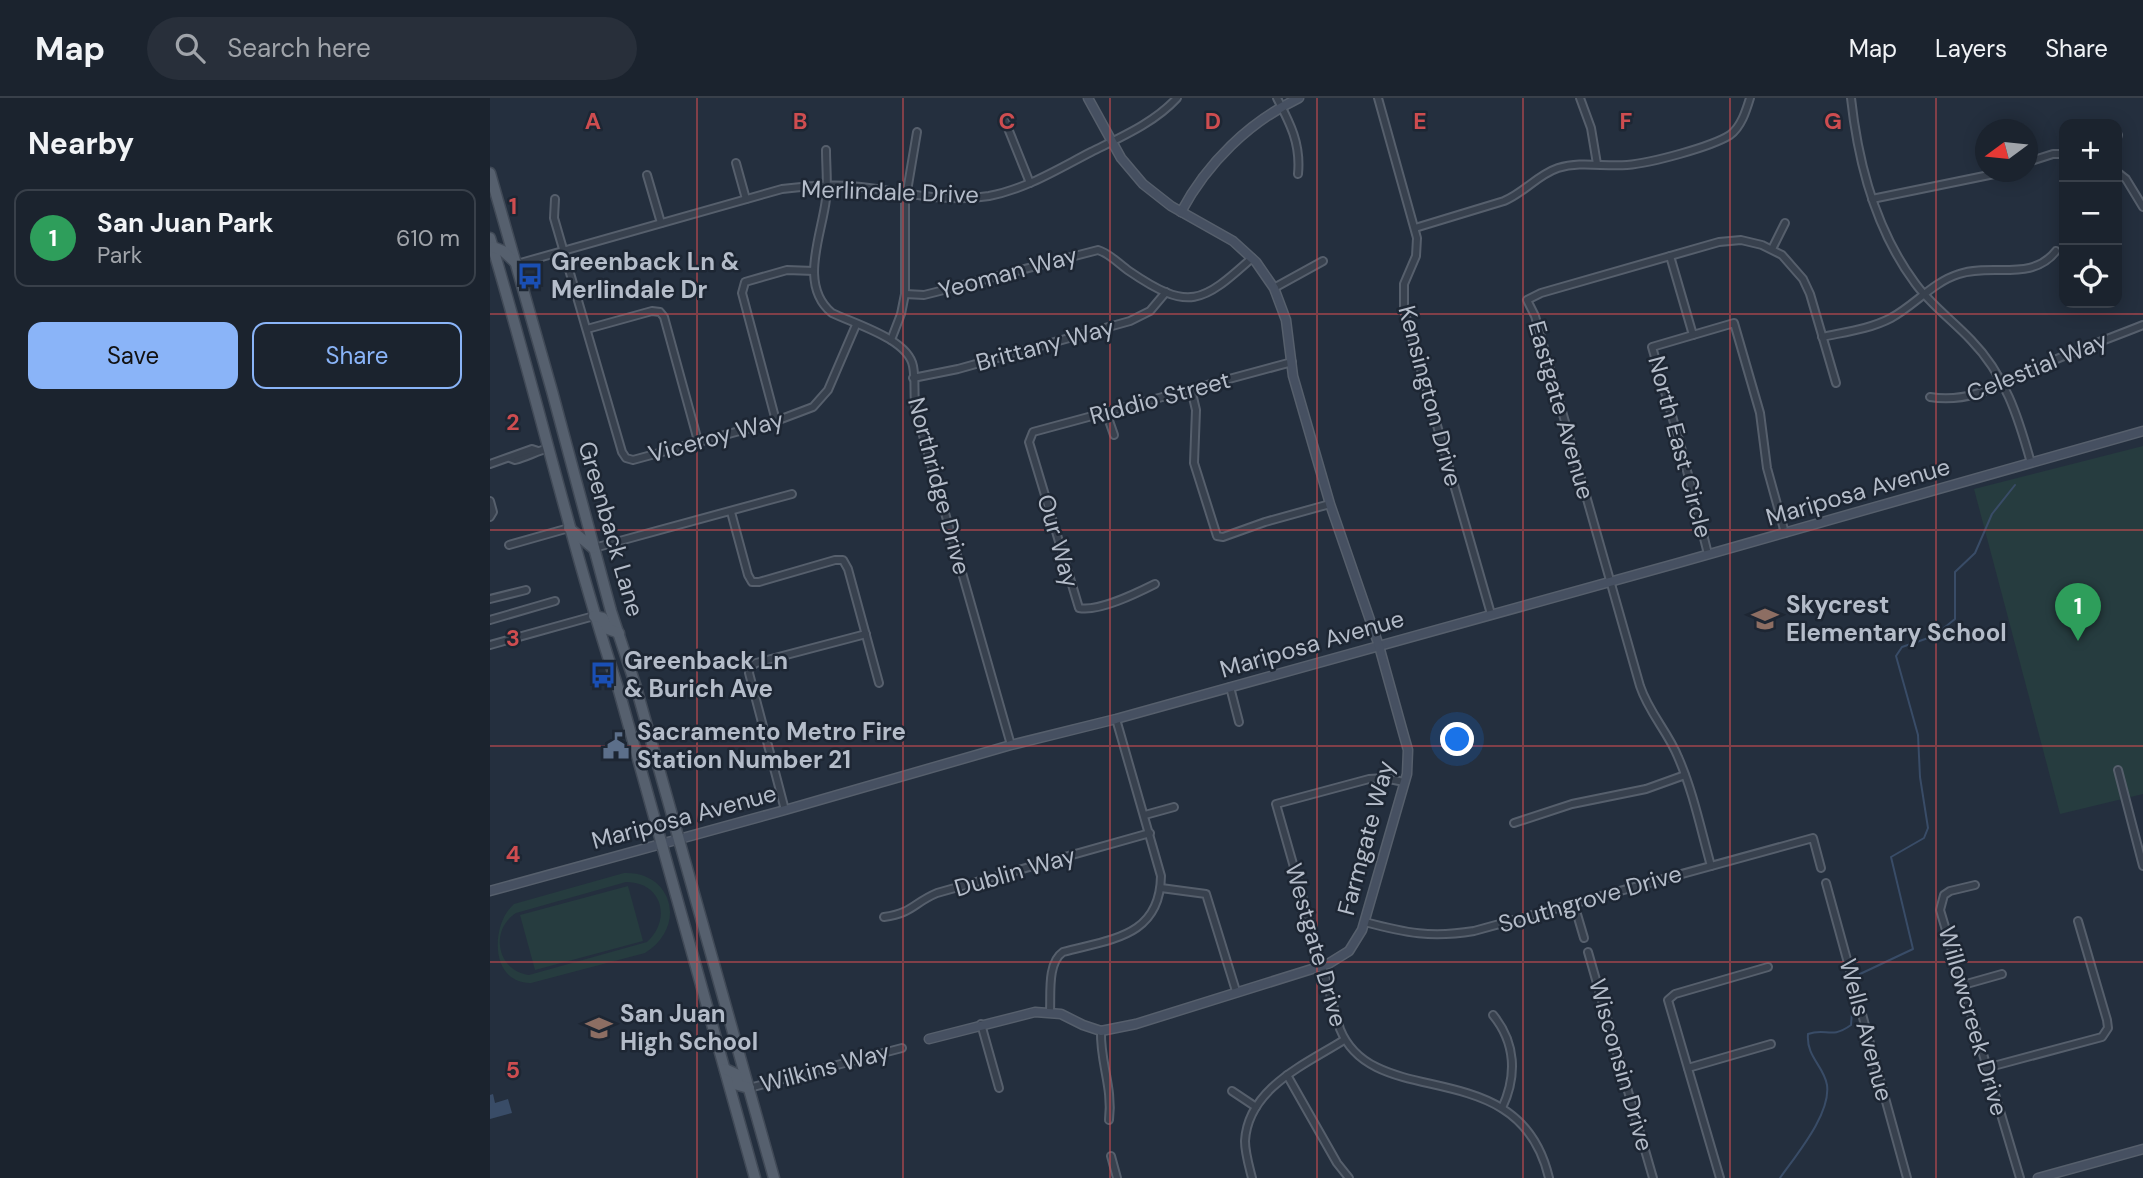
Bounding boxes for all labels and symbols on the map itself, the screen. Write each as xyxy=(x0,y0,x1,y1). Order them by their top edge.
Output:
text: A xyxy=(585,106,601,136)
text: B xyxy=(793,106,807,136)
text: C xyxy=(999,106,1015,136)
text: D xyxy=(1205,106,1221,136)
text: E xyxy=(1413,106,1427,136)
text: F xyxy=(1620,106,1633,136)
text: G xyxy=(1824,106,1842,136)
north arrow xyxy=(1975,119,2038,182)
street label: Merlindale Drive xyxy=(801,173,979,210)
text: 1 xyxy=(509,191,517,221)
street label: Yeoman Way xyxy=(935,239,1081,306)
place label: Greenback Ln & Merlindale Dr xyxy=(551,246,740,305)
bus stop icon: Greenback Ln & Merlindale Dr xyxy=(515,261,545,291)
street label: Kensington Drive xyxy=(1391,302,1470,490)
street label: Brittany Way xyxy=(972,311,1118,378)
street label: Eastgate Avenue xyxy=(1521,317,1602,503)
street label: Celestial Way xyxy=(1962,324,2112,409)
street label: North East Circle xyxy=(1641,352,1720,541)
street label: Riddio Street xyxy=(1086,364,1234,431)
street label: Northridge Drive xyxy=(901,394,978,578)
street label: Viceroy Way xyxy=(645,404,787,469)
text: 2 xyxy=(506,407,520,437)
street label: Greenback Lane xyxy=(572,438,651,620)
street label: Mariposa Avenue xyxy=(1762,450,1954,533)
street label: Our Way xyxy=(1030,491,1087,591)
pin: 1 xyxy=(2055,583,2101,641)
place label: Skycrest Elementary School xyxy=(1786,589,2007,648)
street label: Mariposa Avenue xyxy=(1216,602,1408,685)
school or university icon: Skycrest Elementary School xyxy=(1750,604,1780,634)
text: 3 xyxy=(506,623,520,653)
place label: Greenback Ln & Burich Ave xyxy=(624,645,788,704)
bus stop icon: Greenback Ln & Burich Ave xyxy=(588,660,618,690)
place label: Sacramento Metro Fire Station Number 21 xyxy=(637,716,906,775)
your location xyxy=(1440,722,1474,756)
public building icon: Sacramento Metro Fire Station Number 21 xyxy=(601,731,631,761)
street label: Farmgate Way xyxy=(1330,757,1401,918)
street label: Mariposa Avenue xyxy=(588,777,780,856)
text: 4 xyxy=(506,839,521,869)
street label: Dublin Way xyxy=(951,839,1079,904)
street label: Southgrove Drive xyxy=(1495,858,1685,940)
street label: Westgate Drive xyxy=(1278,860,1355,1030)
street label: Willowcreek Drive xyxy=(1932,922,2015,1119)
street label: Wells Avenue xyxy=(1833,955,1900,1105)
street label: Wisconsin Drive xyxy=(1582,975,1661,1154)
place label: San Juan High School xyxy=(620,998,758,1057)
school or university icon: San Juan High School xyxy=(584,1013,614,1043)
street label: Wilkins Way xyxy=(757,1035,893,1100)
text: 5 xyxy=(506,1055,520,1085)

